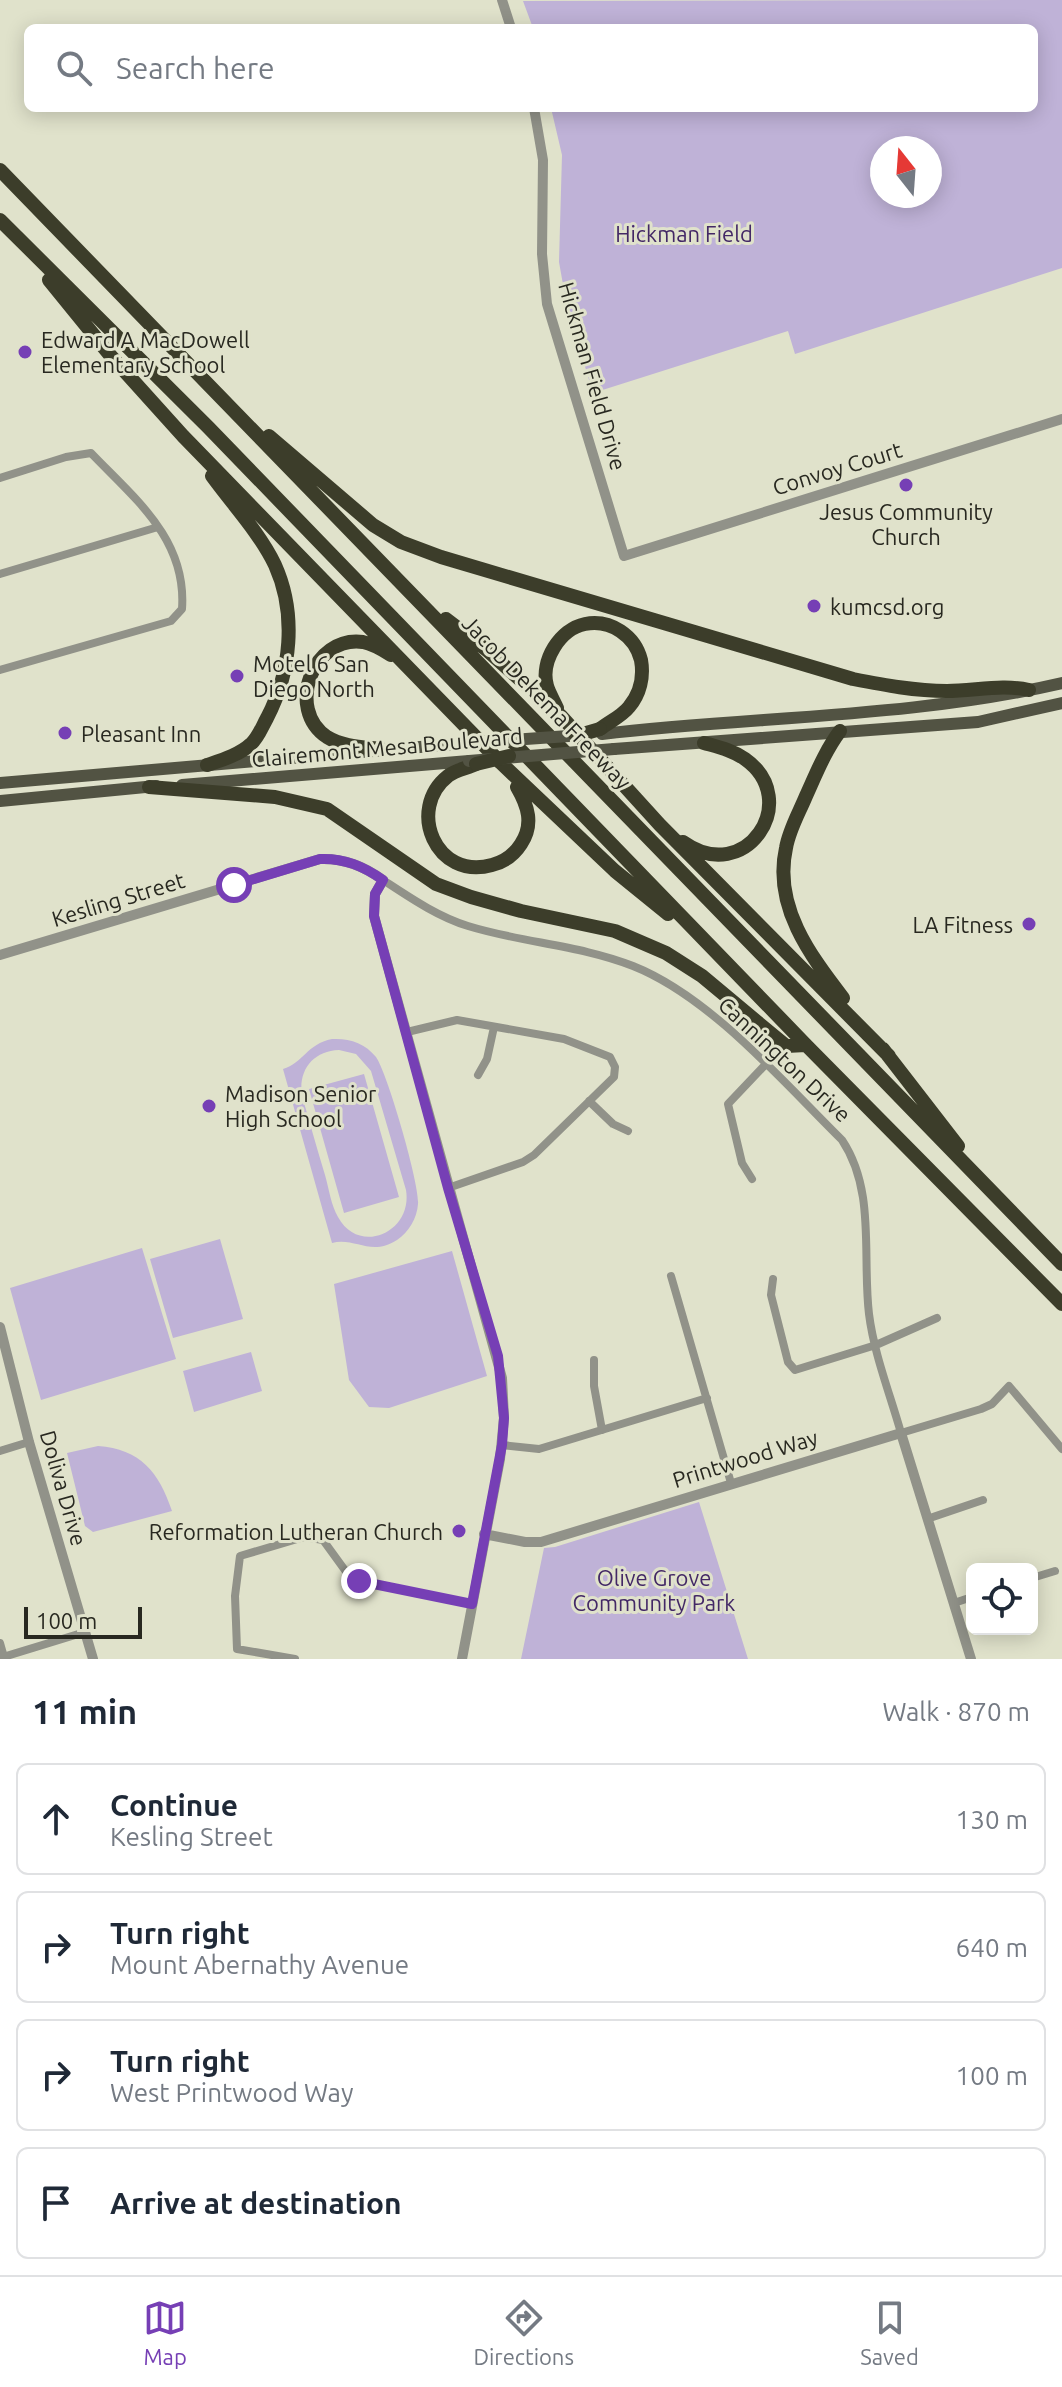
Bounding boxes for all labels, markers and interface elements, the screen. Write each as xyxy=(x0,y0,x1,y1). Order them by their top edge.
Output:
search box xyxy=(24,24,1038,112)
icon: search xyxy=(52,46,96,90)
text: Search here xyxy=(116,51,275,85)
north arrow xyxy=(870,136,942,208)
park label: Hickman Field xyxy=(615,221,753,246)
street label: Hickman Field Drive xyxy=(554,279,632,473)
place label: Edward A MacDowell Elementary School xyxy=(41,327,250,377)
marker: Edward A MacDowell Elementary School xyxy=(16,343,34,361)
street label: Convoy Court xyxy=(769,436,905,500)
marker: Jesus Community Church xyxy=(897,476,915,494)
place label: Jesus Community Church xyxy=(819,499,993,549)
place label: kumcsd.org xyxy=(830,594,944,619)
marker: kumcsd.org xyxy=(805,597,823,615)
street label: Jacob Dekema Freeway xyxy=(458,610,637,794)
place label: Motel 6 San Diego North xyxy=(253,651,375,701)
marker: Motel 6 San Diego North xyxy=(228,667,246,685)
place label: Pleasant Inn xyxy=(81,721,201,746)
street label: Clairemont Mesa Boulevard xyxy=(250,723,524,771)
marker: Pleasant Inn xyxy=(56,724,74,742)
street label: Kesling Street xyxy=(49,867,188,931)
route start xyxy=(216,867,252,903)
place label: LA Fitness xyxy=(912,912,1013,937)
marker: LA Fitness xyxy=(1020,915,1038,933)
street label: Cannington Drive xyxy=(714,991,856,1127)
place label: Madison Senior High School xyxy=(225,1081,377,1131)
marker: Madison Senior High School xyxy=(200,1097,218,1115)
street label: Printwood Way xyxy=(669,1424,821,1492)
street label: Doliva Drive xyxy=(36,1428,92,1548)
place label: Reformation Lutheran Church xyxy=(149,1519,443,1544)
marker: Reformation Lutheran Church xyxy=(450,1522,468,1540)
route end xyxy=(341,1563,377,1599)
map controls xyxy=(966,1563,1038,1635)
button: locate xyxy=(966,1563,1038,1635)
park label: Olive Grove Community Park xyxy=(573,1565,735,1615)
scale bar xyxy=(24,1603,142,1639)
text: 100 m xyxy=(36,1608,97,1633)
text: 11 min xyxy=(32,1692,137,1730)
text: Walk · 870 m xyxy=(882,1697,1030,1726)
text: Continue xyxy=(110,1788,238,1822)
icon: ahead xyxy=(34,1797,78,1841)
text: 130 m xyxy=(956,1805,1028,1834)
text: Kesling Street xyxy=(110,1822,273,1851)
text: Turn right xyxy=(110,1916,250,1950)
icon: right xyxy=(34,1925,78,1969)
text: 640 m xyxy=(956,1933,1028,1962)
text: Mount Abernathy Avenue xyxy=(110,1950,409,1979)
text: Turn right xyxy=(110,2044,250,2078)
icon: right xyxy=(34,2053,78,2097)
text: 100 m xyxy=(956,2061,1028,2090)
text: West Printwood Way xyxy=(110,2078,353,2107)
icon: arrive xyxy=(34,2181,78,2225)
text: Arrive at destination xyxy=(110,2186,402,2220)
tab: Map xyxy=(143,2296,187,2369)
tab: Directions xyxy=(473,2296,574,2369)
tab: Saved xyxy=(860,2296,919,2369)

